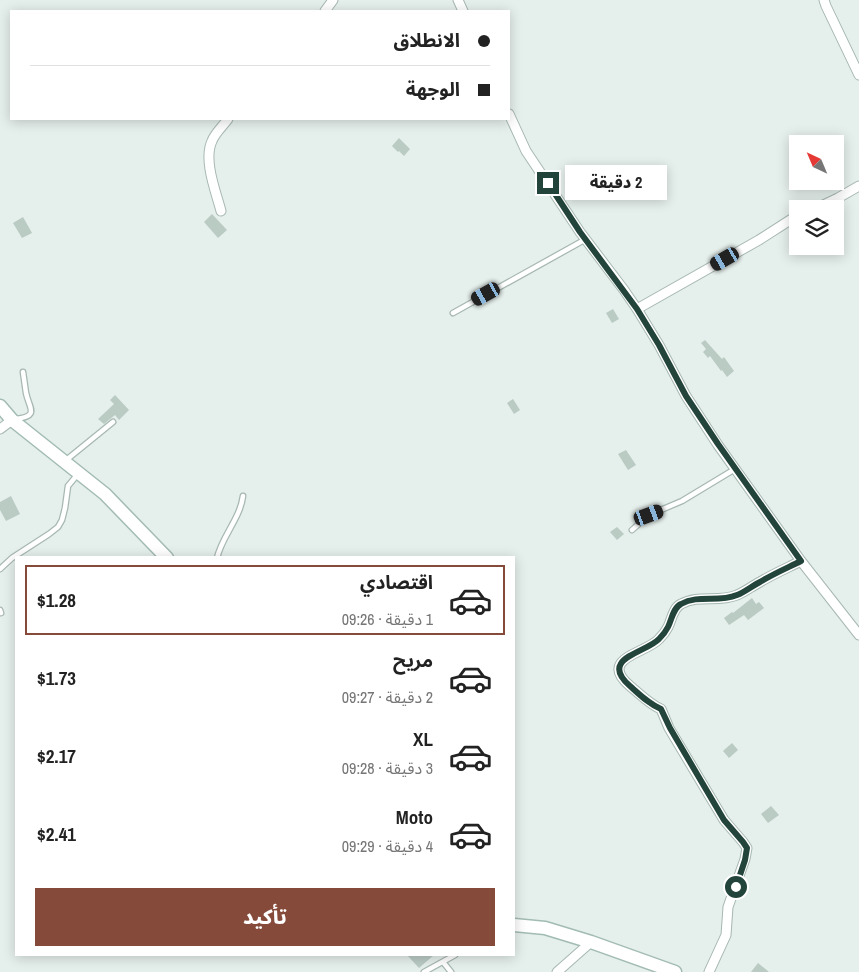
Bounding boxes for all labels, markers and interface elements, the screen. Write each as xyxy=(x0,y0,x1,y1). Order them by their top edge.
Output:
text: الانطلاق xyxy=(394,27,460,53)
text: الوجهة xyxy=(406,76,460,102)
north arrow xyxy=(789,135,844,190)
map controls xyxy=(789,135,844,255)
callout: 2 دقيقة xyxy=(566,166,668,200)
text: 2 دقيقة xyxy=(590,171,642,193)
route end xyxy=(537,172,559,194)
button: layers xyxy=(789,200,844,255)
car xyxy=(708,245,741,273)
car xyxy=(469,280,502,308)
car xyxy=(632,503,665,527)
text: اقتصادي xyxy=(360,569,433,595)
icon: car xyxy=(448,578,493,623)
text: $1.28 xyxy=(37,587,76,613)
text: 1 دقيقة · 09:26 xyxy=(342,608,433,630)
text: مريح xyxy=(393,647,433,673)
icon: car xyxy=(448,656,493,701)
text: $1.73 xyxy=(37,665,76,691)
text: 2 دقيقة · 09:27 xyxy=(342,686,433,708)
text: XL xyxy=(413,726,433,752)
icon: car xyxy=(448,734,493,779)
text: $2.17 xyxy=(37,743,76,769)
text: 3 دقيقة · 09:28 xyxy=(342,757,433,779)
text: Moto xyxy=(396,804,433,830)
icon: car xyxy=(448,812,493,857)
text: $2.41 xyxy=(37,821,76,847)
text: 4 دقيقة · 09:29 xyxy=(342,835,433,857)
route start xyxy=(725,876,747,898)
button: تأكيد xyxy=(35,888,495,946)

